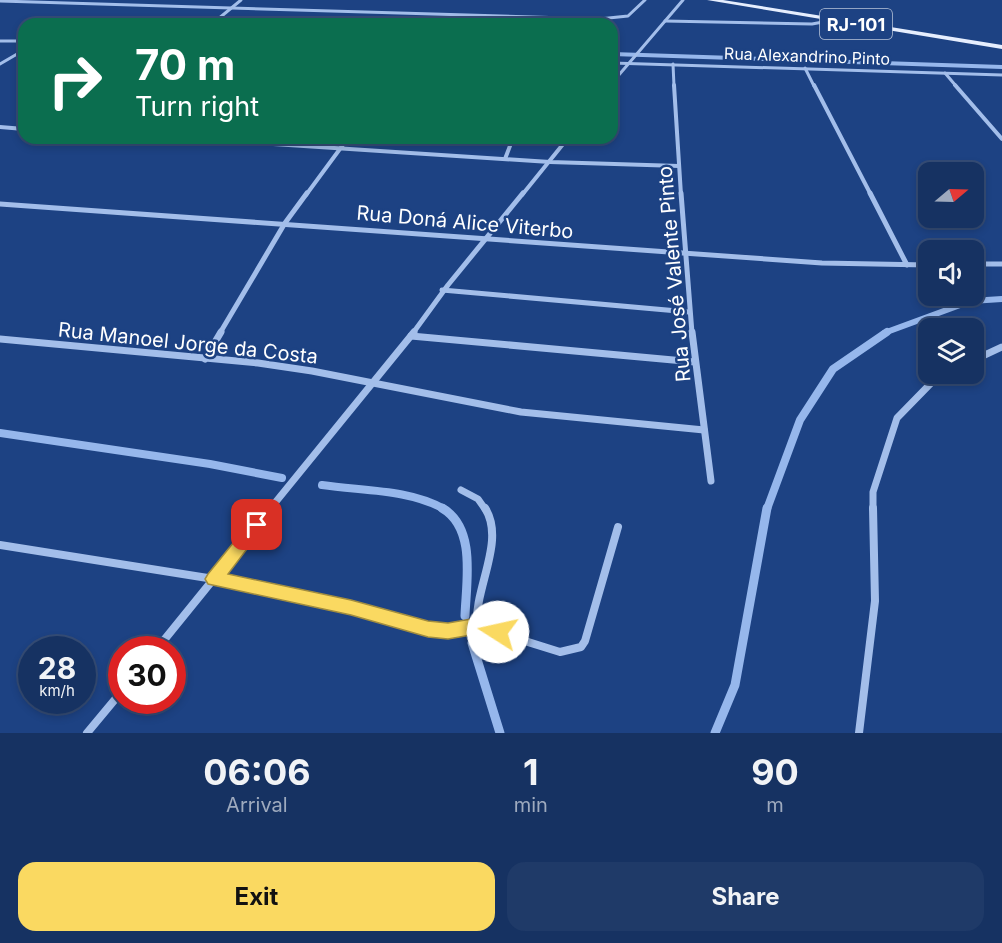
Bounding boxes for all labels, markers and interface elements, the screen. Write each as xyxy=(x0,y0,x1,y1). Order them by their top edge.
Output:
road number: RJ-101 xyxy=(820,9,892,39)
text: 70 m xyxy=(135,39,235,90)
icon: right xyxy=(36,42,114,120)
street label: Rua Alexandrino Pinto xyxy=(724,43,890,69)
text: Turn right xyxy=(135,90,259,123)
north arrow xyxy=(918,162,984,228)
map controls xyxy=(918,162,984,384)
street label: Rua José Valente Pinto xyxy=(653,165,695,383)
street label: Rua Doná Alice Viterbo xyxy=(356,201,574,243)
button: sound xyxy=(918,240,984,306)
street label: Rua Manoel Jorge da Costa xyxy=(57,317,319,369)
button: layers xyxy=(918,318,984,384)
pin xyxy=(231,499,282,550)
icon: arrive xyxy=(240,508,273,541)
position arrow xyxy=(466,600,530,664)
speed limit sign: 30 xyxy=(108,636,186,714)
text: 28 xyxy=(38,650,76,686)
text: km/h xyxy=(39,681,75,700)
text: 06:06 xyxy=(203,750,311,794)
text: 1 xyxy=(523,750,539,794)
text: 90 xyxy=(751,750,799,794)
text: Arrival xyxy=(226,793,288,817)
text: min xyxy=(514,793,548,817)
text: m xyxy=(766,793,784,817)
button: Exit xyxy=(18,862,495,931)
button: Share xyxy=(507,862,984,931)

